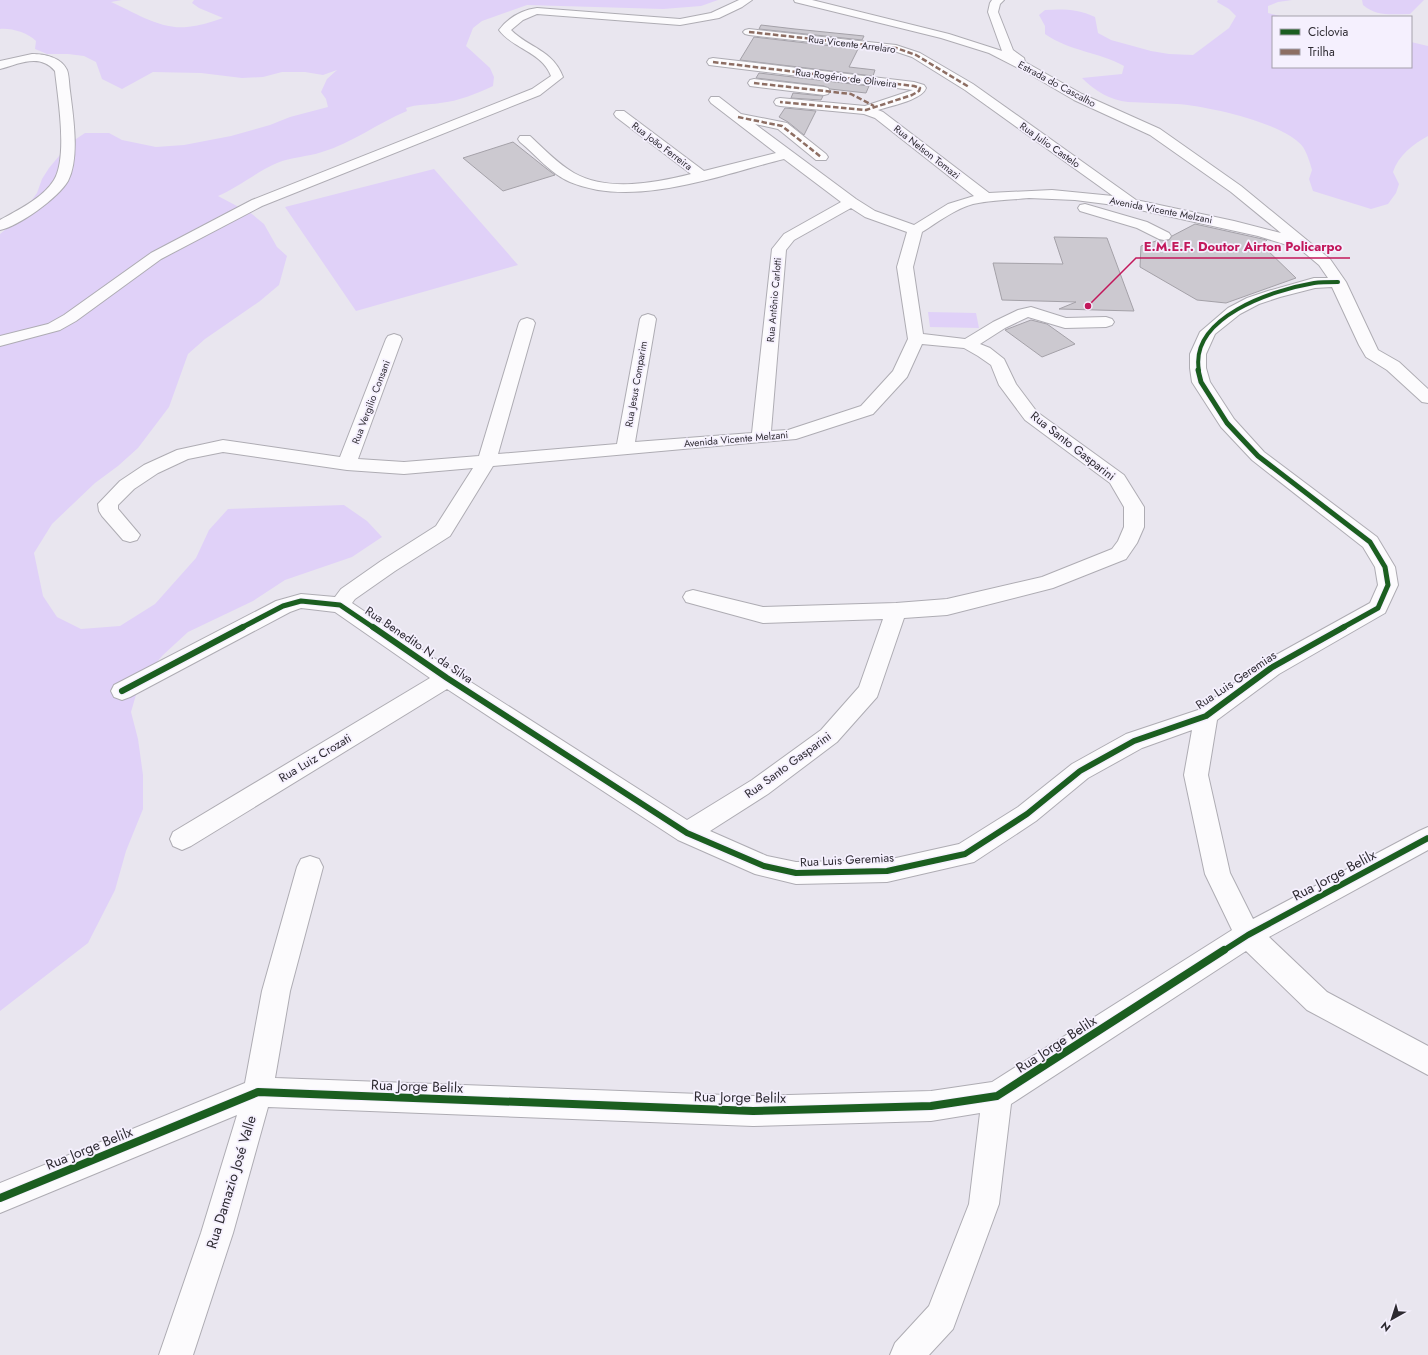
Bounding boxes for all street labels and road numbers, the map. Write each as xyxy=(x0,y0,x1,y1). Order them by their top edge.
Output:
street label: Rua Vicente Arrelaro xyxy=(807,31,897,57)
street label: Estrada do Cascalho xyxy=(1015,57,1099,111)
street label: Rua Rogério de Oliveira xyxy=(794,64,898,92)
street label: Rua João Ferreira xyxy=(629,118,696,174)
street label: Rua Julio Castelo xyxy=(1017,119,1084,172)
street label: Rua Nelson Tomazi xyxy=(891,121,963,183)
street label: Avenida Vicente Melzani xyxy=(1108,193,1214,227)
street label: Rua Antônio Carlotti xyxy=(763,257,785,343)
street label: Rua Jesus Comparim xyxy=(621,340,651,428)
street label: Rua Vergilio Consani xyxy=(348,358,394,446)
street label: Rua Santo Gasparini xyxy=(1027,407,1119,485)
street label: Avenida Vicente Melzani xyxy=(683,427,789,451)
street label: Rua Benedito N. da Silva xyxy=(361,602,477,688)
street label: Rua Luis Geremias xyxy=(1192,646,1280,714)
street label: Rua Santo Gasparini xyxy=(741,727,835,803)
street label: Rua Luiz Crozati xyxy=(275,729,355,787)
street label: Rua Jorge Belilx xyxy=(1289,844,1379,905)
street label: Rua Luis Geremias xyxy=(800,849,895,871)
street label: Rua Jorge Belilx xyxy=(1012,1010,1100,1077)
street label: Rua Jorge Belilx xyxy=(371,1074,463,1098)
street label: Rua Jorge Belilx xyxy=(694,1086,786,1108)
street label: Rua Damazio José Valle xyxy=(201,1113,261,1251)
street label: Rua Jorge Belilx xyxy=(43,1121,136,1175)

